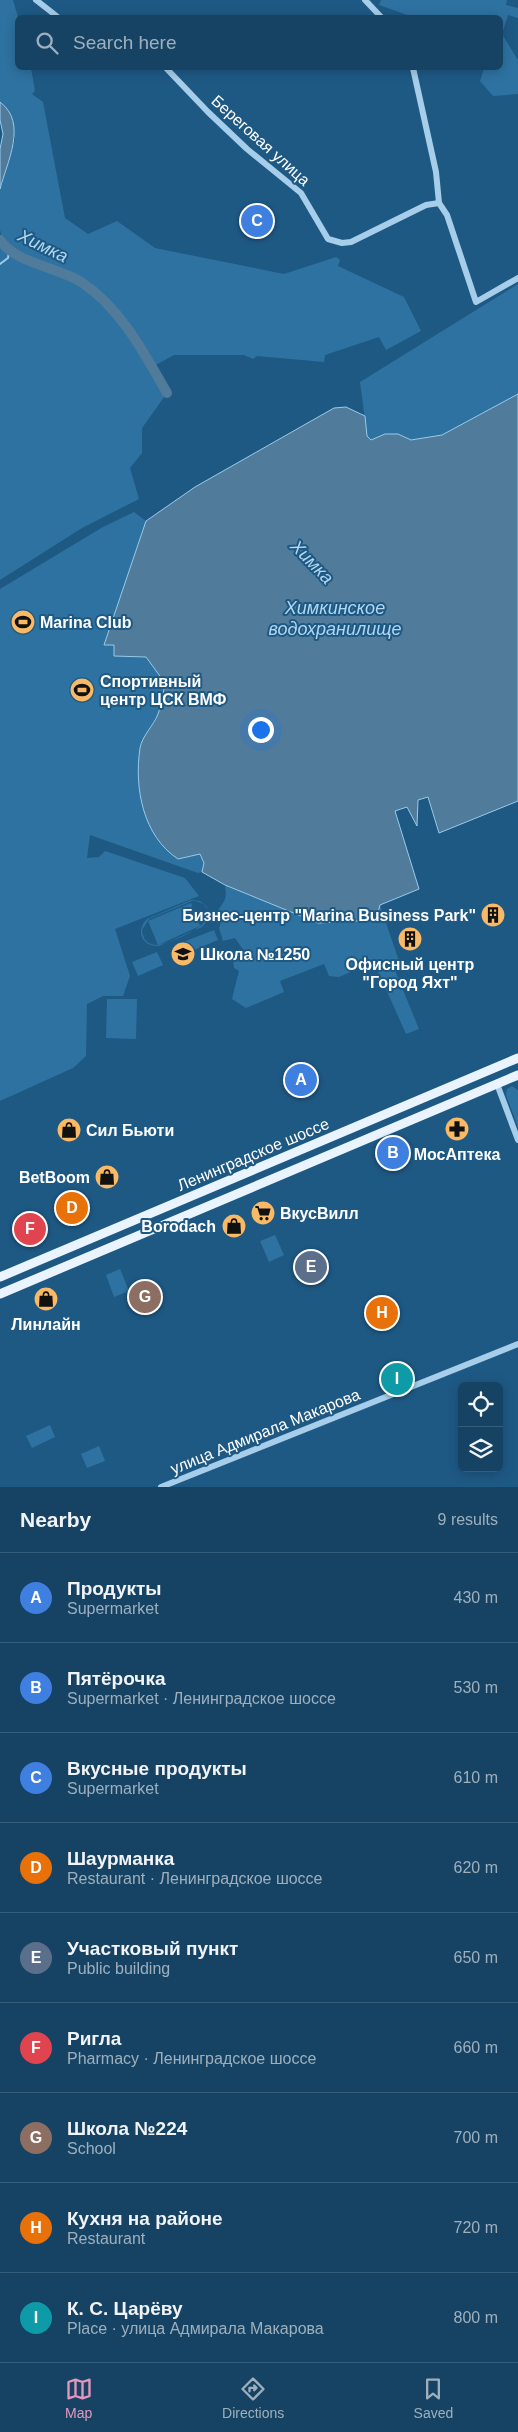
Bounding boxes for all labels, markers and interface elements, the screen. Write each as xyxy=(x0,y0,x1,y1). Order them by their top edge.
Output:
search box xyxy=(15,15,503,70)
icon: search xyxy=(33,29,61,57)
text: Search here xyxy=(73,32,177,53)
street label: Береговая улица xyxy=(208,92,313,189)
pin: C xyxy=(241,202,273,240)
water label: Химка xyxy=(14,225,71,267)
water label: Химка xyxy=(286,535,338,588)
water label: Химкинское водохранилище xyxy=(268,598,402,639)
sports icon: Marina Club xyxy=(10,609,36,635)
place label: Marina Club xyxy=(40,614,132,631)
place label: Спортивный центр ЦСК ВМФ xyxy=(100,673,227,708)
sports icon: Спортивный центр ЦСК ВМФ xyxy=(69,677,95,703)
your location xyxy=(248,717,274,743)
building icon: Бизнес-центр "Marina Business Park" xyxy=(480,902,506,928)
place label: Бизнес-центр "Marina Business Park" xyxy=(182,907,476,924)
building icon: Офисный центр "Город Яхт" xyxy=(397,926,423,952)
school or university icon: Школа №1250 xyxy=(170,941,196,967)
place label: Школа №1250 xyxy=(200,946,310,963)
place label: Офисный центр "Город Яхт" xyxy=(346,956,475,991)
pin: A xyxy=(285,1061,317,1099)
street label: Ленинградское шоссе xyxy=(175,1115,332,1194)
pharmacy icon: МосАптека xyxy=(444,1116,470,1142)
shop icon: Сил Бьюти xyxy=(56,1117,82,1143)
place label: Сил Бьюти xyxy=(86,1122,174,1139)
pin: B xyxy=(377,1134,409,1172)
place label: МосАптека xyxy=(414,1146,500,1163)
shop icon: BetBoom xyxy=(94,1164,120,1190)
place label: BetBoom xyxy=(19,1169,90,1186)
pin: D xyxy=(56,1189,88,1227)
supermarket icon: ВкусВилл xyxy=(250,1200,276,1226)
place label: ВкусВилл xyxy=(280,1205,359,1222)
pin: F xyxy=(14,1210,46,1248)
shop icon: Borodach xyxy=(221,1213,247,1239)
place label: Borodach xyxy=(141,1218,216,1235)
pin: E xyxy=(295,1248,327,1286)
pin: G xyxy=(129,1278,161,1316)
shop icon: Линлайн xyxy=(33,1286,59,1312)
pin: H xyxy=(366,1294,398,1332)
place label: Линлайн xyxy=(11,1316,81,1333)
pin: I xyxy=(381,1360,413,1398)
map controls xyxy=(458,1382,503,1472)
button: locate xyxy=(458,1382,503,1427)
street label: улица Адмирала Макарова xyxy=(168,1386,362,1477)
button: layers xyxy=(458,1427,503,1472)
text: Nearby xyxy=(20,1508,91,1531)
text: 9 results xyxy=(438,1511,498,1528)
text: Продукты xyxy=(67,1578,162,1599)
text: A xyxy=(30,1589,42,1606)
text: 430 m xyxy=(454,1589,498,1606)
text: Supermarket xyxy=(67,1600,159,1617)
text: Пятёрочка xyxy=(67,1668,165,1689)
text: B xyxy=(30,1679,42,1696)
text: 530 m xyxy=(454,1679,498,1696)
text: Supermarket · Ленинградское шоссе xyxy=(67,1690,336,1707)
text: Вкусные продукты xyxy=(67,1758,247,1779)
text: C xyxy=(30,1769,42,1786)
text: 610 m xyxy=(454,1769,498,1786)
text: Supermarket xyxy=(67,1780,159,1797)
text: Шаурманка xyxy=(67,1848,174,1869)
text: D xyxy=(30,1859,42,1876)
text: 620 m xyxy=(454,1859,498,1876)
text: Restaurant · Ленинградское шоссе xyxy=(67,1870,323,1887)
text: Участковый пункт xyxy=(67,1938,238,1959)
text: E xyxy=(31,1949,41,1966)
text: 650 m xyxy=(454,1949,498,1966)
text: Public building xyxy=(67,1960,170,1977)
text: Ригла xyxy=(67,2028,121,2049)
text: F xyxy=(31,2039,41,2056)
text: 660 m xyxy=(454,2039,498,2056)
text: Pharmacy · Ленинградское шоссе xyxy=(67,2050,316,2067)
text: Школа №224 xyxy=(67,2118,187,2139)
text: G xyxy=(30,2129,42,2146)
text: 700 m xyxy=(454,2129,498,2146)
text: School xyxy=(67,2140,116,2157)
text: Кухня на районе xyxy=(67,2208,223,2229)
text: H xyxy=(30,2219,42,2236)
text: 720 m xyxy=(454,2219,498,2236)
text: Restaurant xyxy=(67,2230,145,2247)
text: К. С. Царёву xyxy=(67,2298,183,2319)
text: I xyxy=(34,2309,38,2326)
text: 800 m xyxy=(454,2309,498,2326)
text: Place · улица Адмирала Макарова xyxy=(67,2320,324,2337)
tab: Map xyxy=(65,2375,93,2421)
tab: Directions xyxy=(222,2375,284,2421)
tab: Saved xyxy=(414,2375,453,2421)

